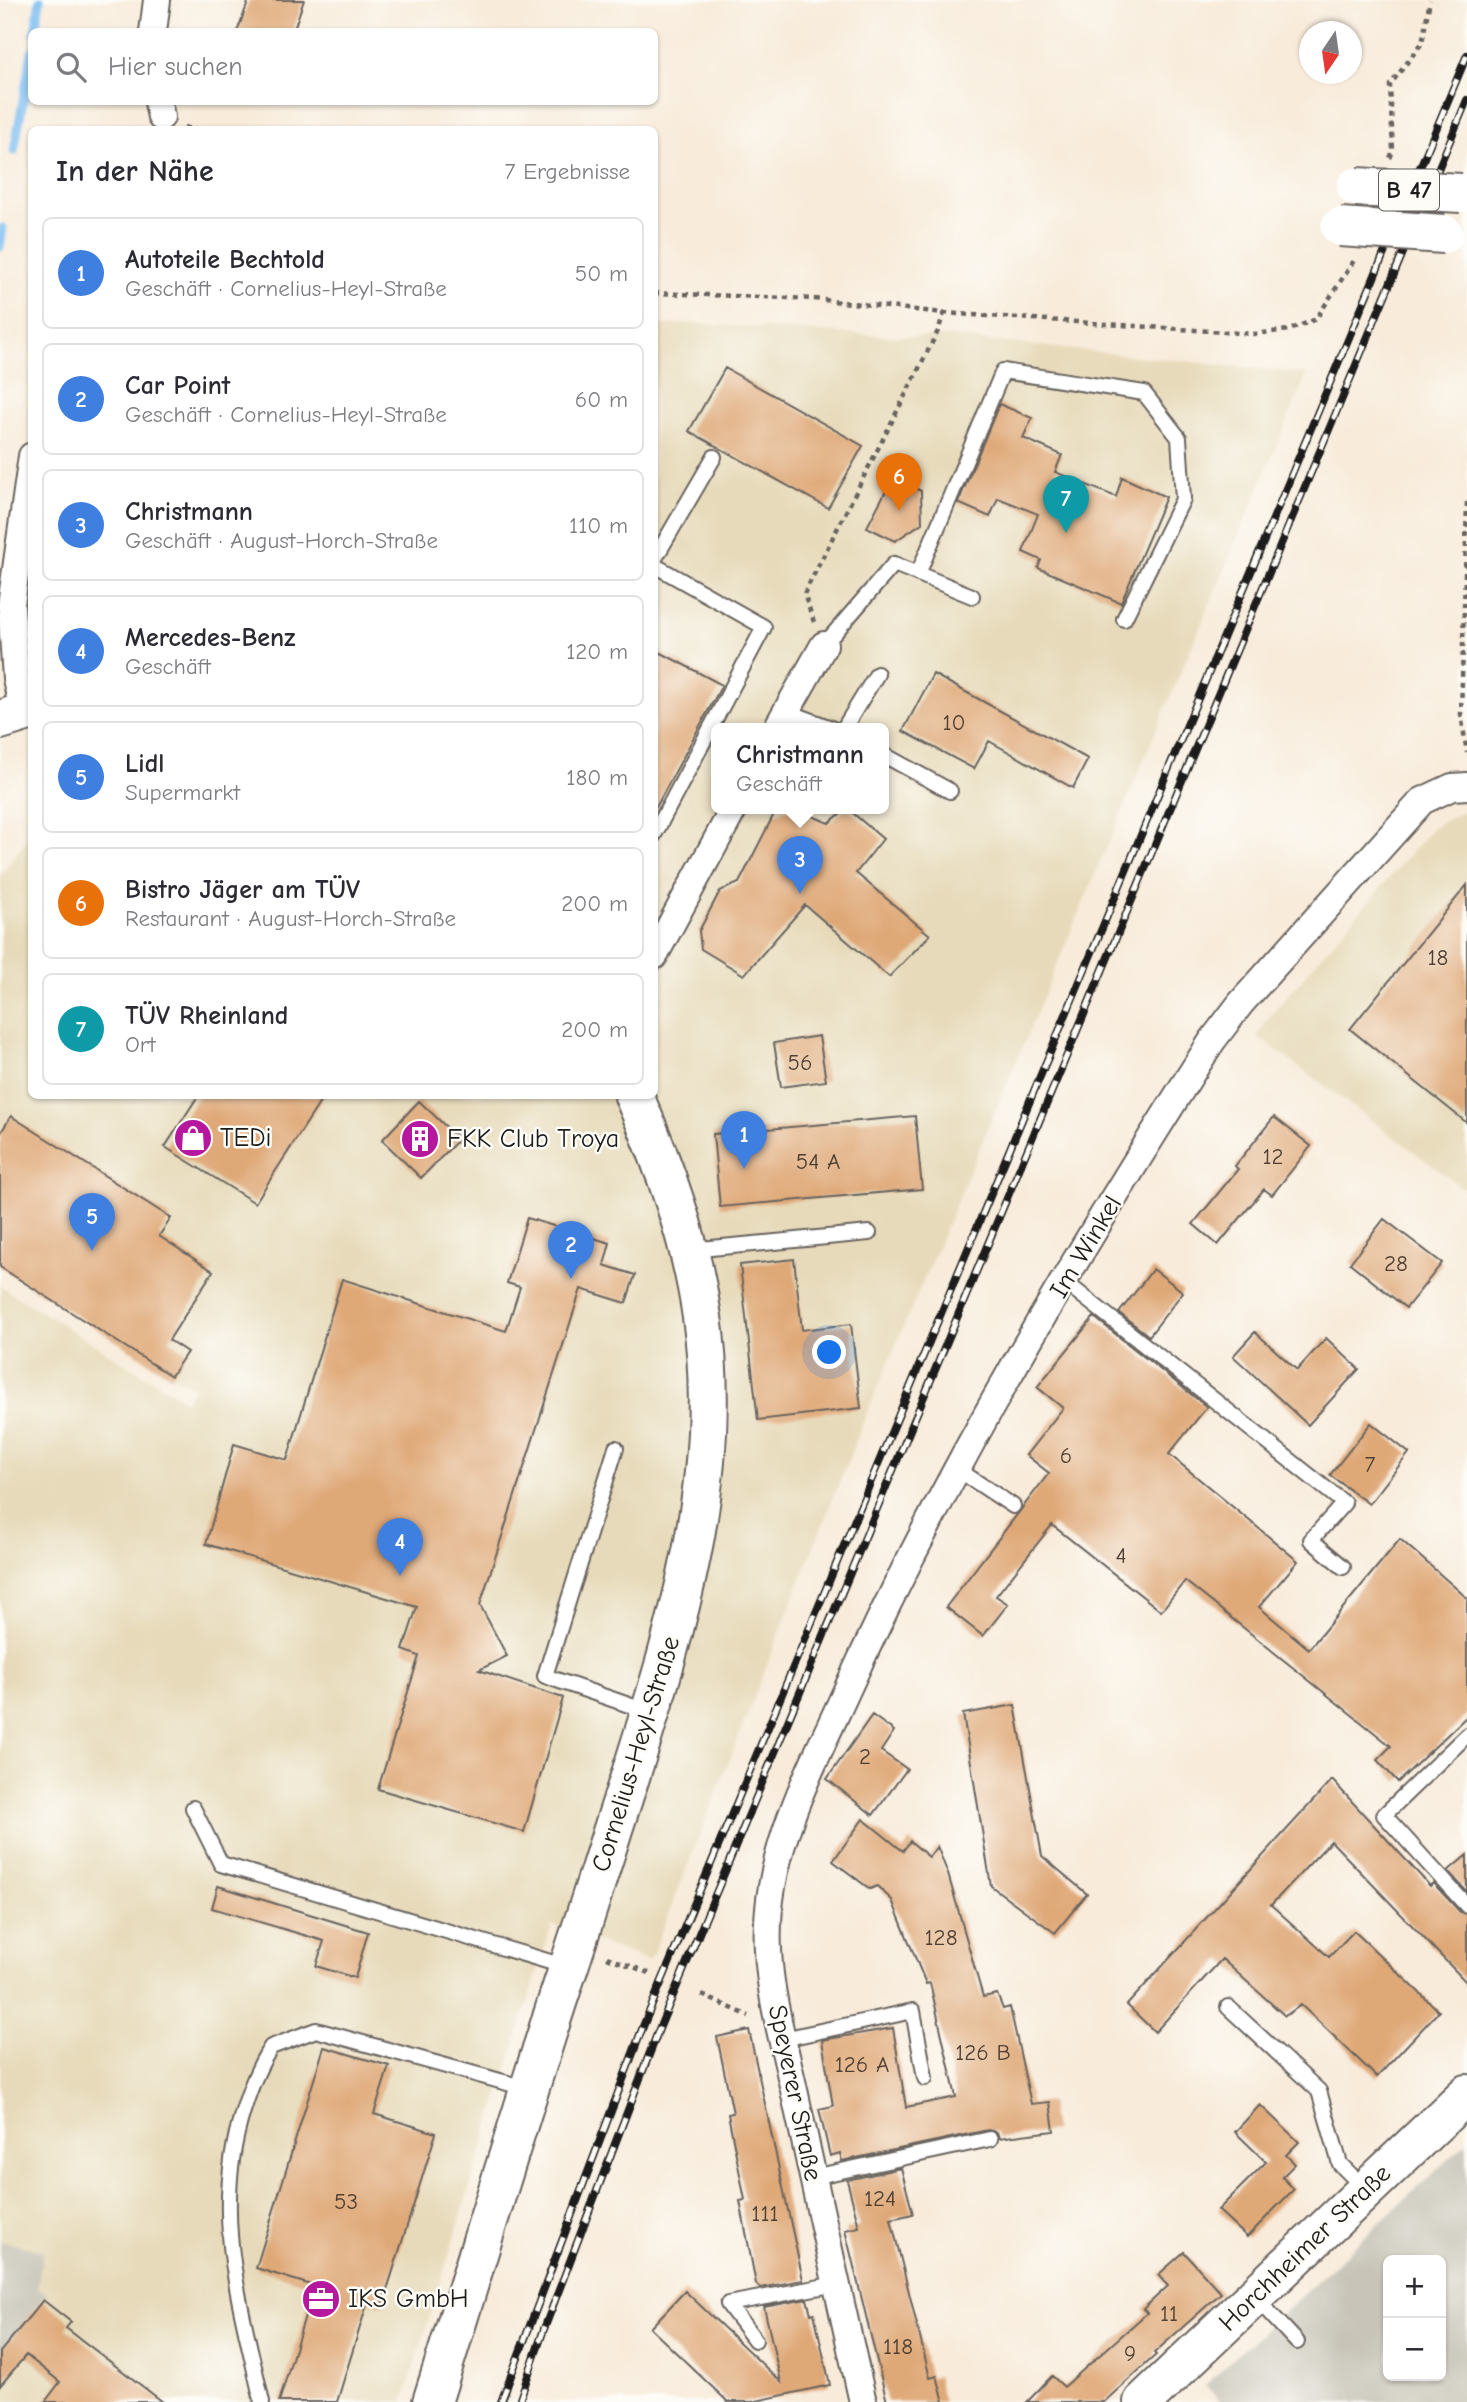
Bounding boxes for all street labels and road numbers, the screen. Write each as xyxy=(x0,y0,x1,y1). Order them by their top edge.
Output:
road number: B 47 xyxy=(1379,170,1439,210)
street label: Im Winkel xyxy=(1044,1190,1128,1304)
street label: Cornelius-Heyl-Straße xyxy=(586,1633,686,1875)
street label: Speyerer Straße xyxy=(762,2002,828,2184)
street label: Horchheimer Straße xyxy=(1213,2158,1397,2338)

